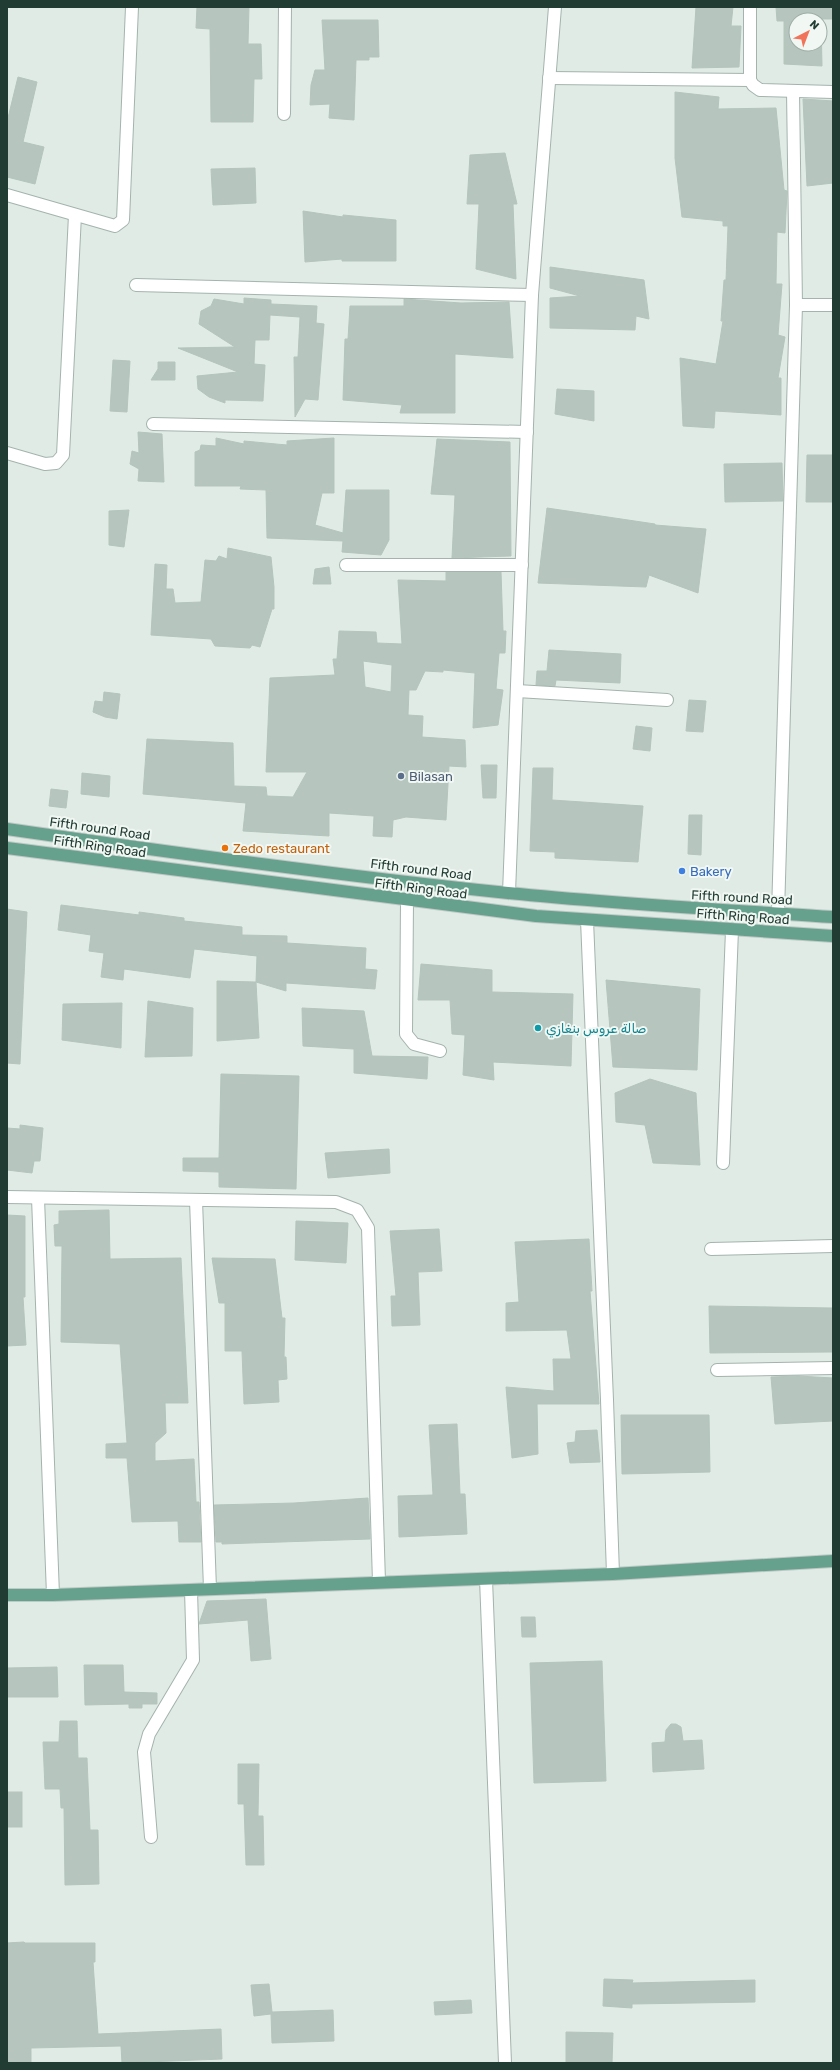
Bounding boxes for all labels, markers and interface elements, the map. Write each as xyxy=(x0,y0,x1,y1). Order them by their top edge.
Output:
north arrow xyxy=(788,12,828,52)
text: N xyxy=(807,17,822,32)
place label: Bilasan xyxy=(409,769,453,784)
marker: Bilasan xyxy=(396,771,406,781)
street label: Fifth round Road xyxy=(49,814,151,843)
street label: Fifth Ring Road xyxy=(53,833,147,861)
place label: Zedo restaurant xyxy=(233,841,330,856)
marker: Zedo restaurant xyxy=(220,843,230,853)
street label: Fifth round Road xyxy=(370,856,472,883)
place label: Bakery xyxy=(690,864,732,879)
marker: Bakery xyxy=(677,866,687,876)
street label: Fifth Ring Road xyxy=(374,875,468,903)
street label: Fifth round Road xyxy=(691,887,793,908)
street label: Fifth Ring Road xyxy=(696,906,790,928)
place label: صالة عروس بنغازي xyxy=(546,1021,646,1038)
marker: صالة عروس بنغازي xyxy=(533,1023,543,1033)

